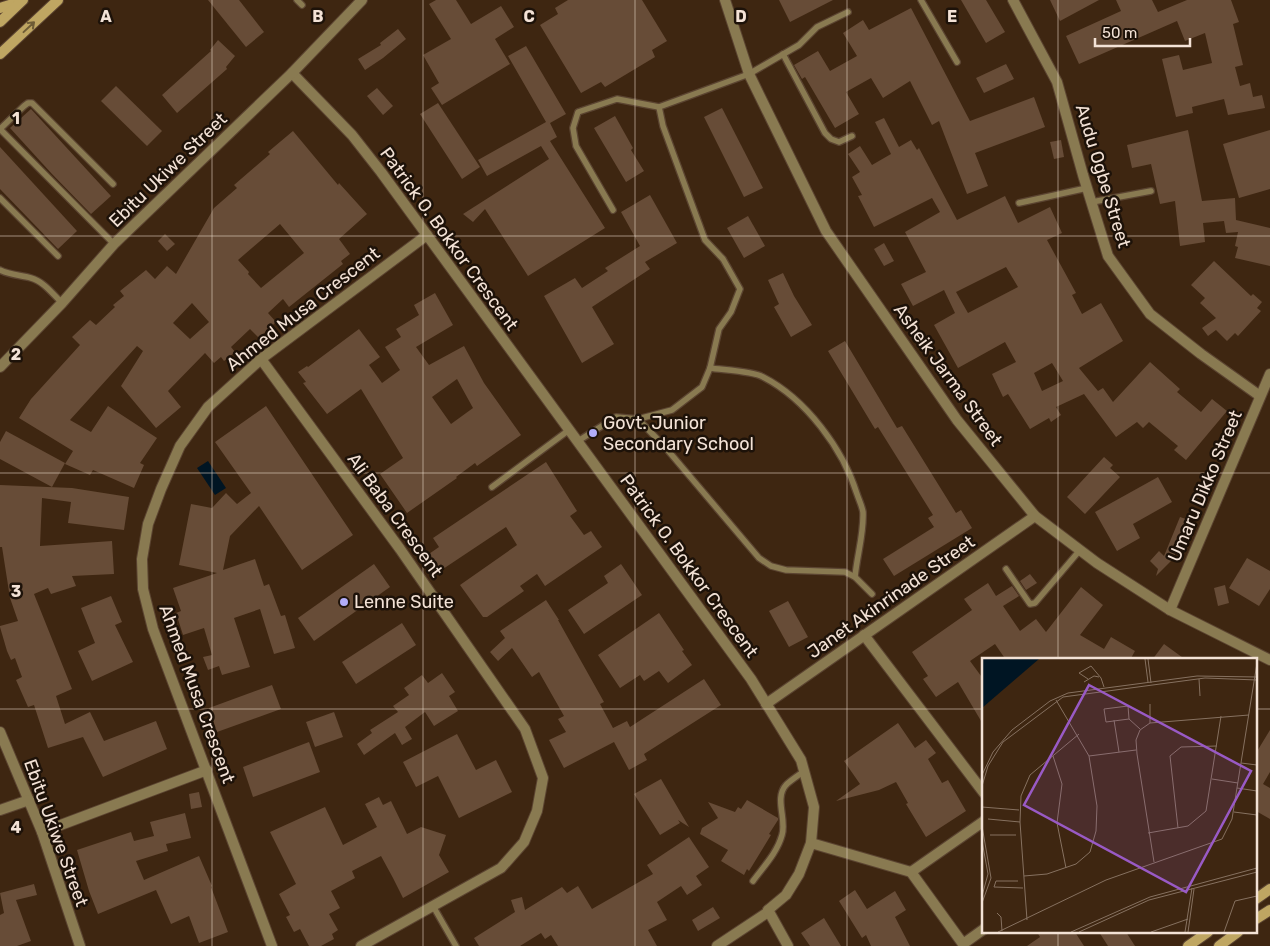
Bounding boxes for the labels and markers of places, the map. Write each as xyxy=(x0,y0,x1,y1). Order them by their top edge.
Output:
place label: Govt. Junior Secondary School xyxy=(603,412,754,455)
marker: Govt. Junior Secondary School xyxy=(587,427,599,439)
place label: Lenne Suite xyxy=(354,591,454,613)
marker: Lenne Suite xyxy=(338,596,350,608)

